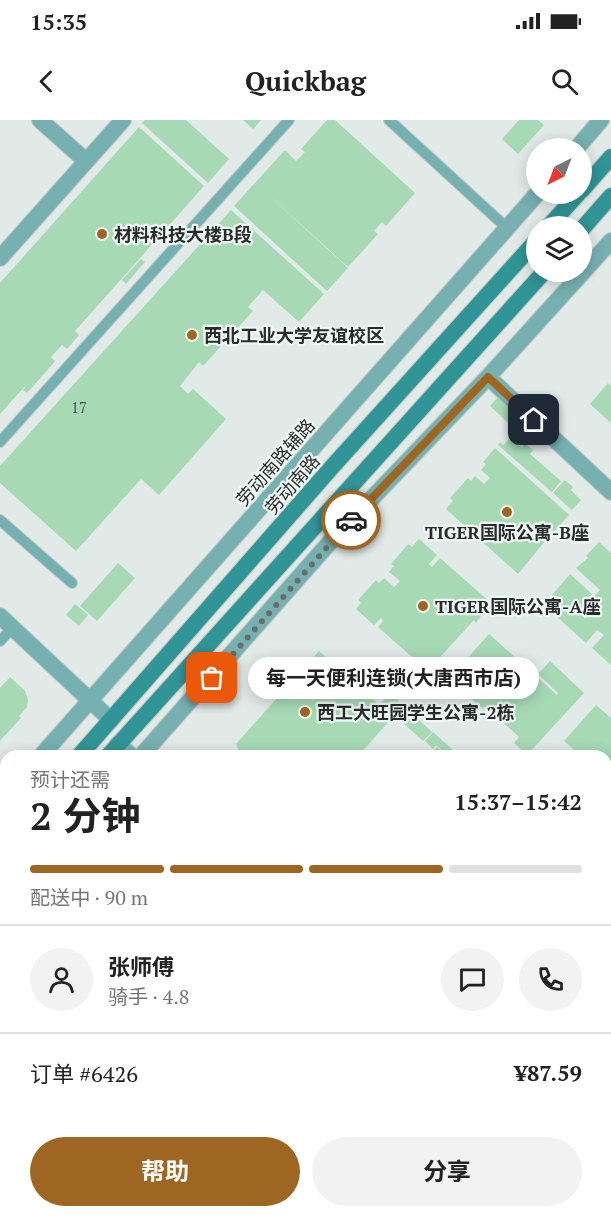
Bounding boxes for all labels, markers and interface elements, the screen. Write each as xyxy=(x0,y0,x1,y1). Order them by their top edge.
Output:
text: 15:35 xyxy=(30,7,87,36)
text: Quickbag xyxy=(245,63,366,99)
icon: back xyxy=(30,65,63,98)
icon: search xyxy=(548,65,581,98)
north arrow xyxy=(526,138,592,204)
map controls xyxy=(526,138,592,282)
button: layers xyxy=(526,216,592,282)
place label: 材料科技大楼B段 xyxy=(114,222,252,246)
marker: 材料科技大楼B段 xyxy=(95,227,109,241)
place label: 西北工业大学友谊校区 xyxy=(204,323,384,347)
marker: 西北工业大学友谊校区 xyxy=(185,328,199,342)
pin xyxy=(508,394,559,445)
house number: 17 xyxy=(71,397,87,417)
icon: home xyxy=(517,403,550,436)
street label: 劳动南路辅路 xyxy=(231,414,319,510)
street label: 劳动南路 xyxy=(260,450,324,518)
courier xyxy=(321,490,381,550)
icon: car xyxy=(335,504,368,537)
marker: TIGER国际公寓-B座 xyxy=(500,505,514,519)
place label: TIGER国际公寓-B座 xyxy=(425,520,589,544)
place label: TIGER国际公寓-A座 xyxy=(435,594,600,618)
marker: TIGER国际公寓-A座 xyxy=(416,599,430,613)
pin xyxy=(186,652,237,703)
callout: 每一天便利连锁(大唐西市店) xyxy=(248,657,539,699)
icon: bag xyxy=(195,661,228,694)
text: 每一天便利连锁(大唐西市店) xyxy=(266,664,521,691)
place label: 西工大旺园学生公寓-2栋 xyxy=(317,700,515,724)
marker: 西工大旺园学生公寓-2栋 xyxy=(298,705,312,719)
text: 预计还需 xyxy=(30,766,110,793)
text: 15:37–15:42 xyxy=(454,787,582,816)
text: 2 分钟 xyxy=(30,789,141,841)
text: 配送中 · 90 m xyxy=(30,884,148,911)
button: person xyxy=(30,948,93,1011)
button: chat xyxy=(441,948,504,1011)
button: phone xyxy=(519,948,582,1011)
text: 张师傅 xyxy=(108,952,174,981)
text: 骑手 · 4.8 xyxy=(108,983,189,1010)
text: ¥87.59 xyxy=(515,1058,582,1087)
text: 订单 #6426 xyxy=(30,1059,138,1088)
button: 帮助 xyxy=(30,1137,300,1206)
button: 分享 xyxy=(312,1137,582,1206)

